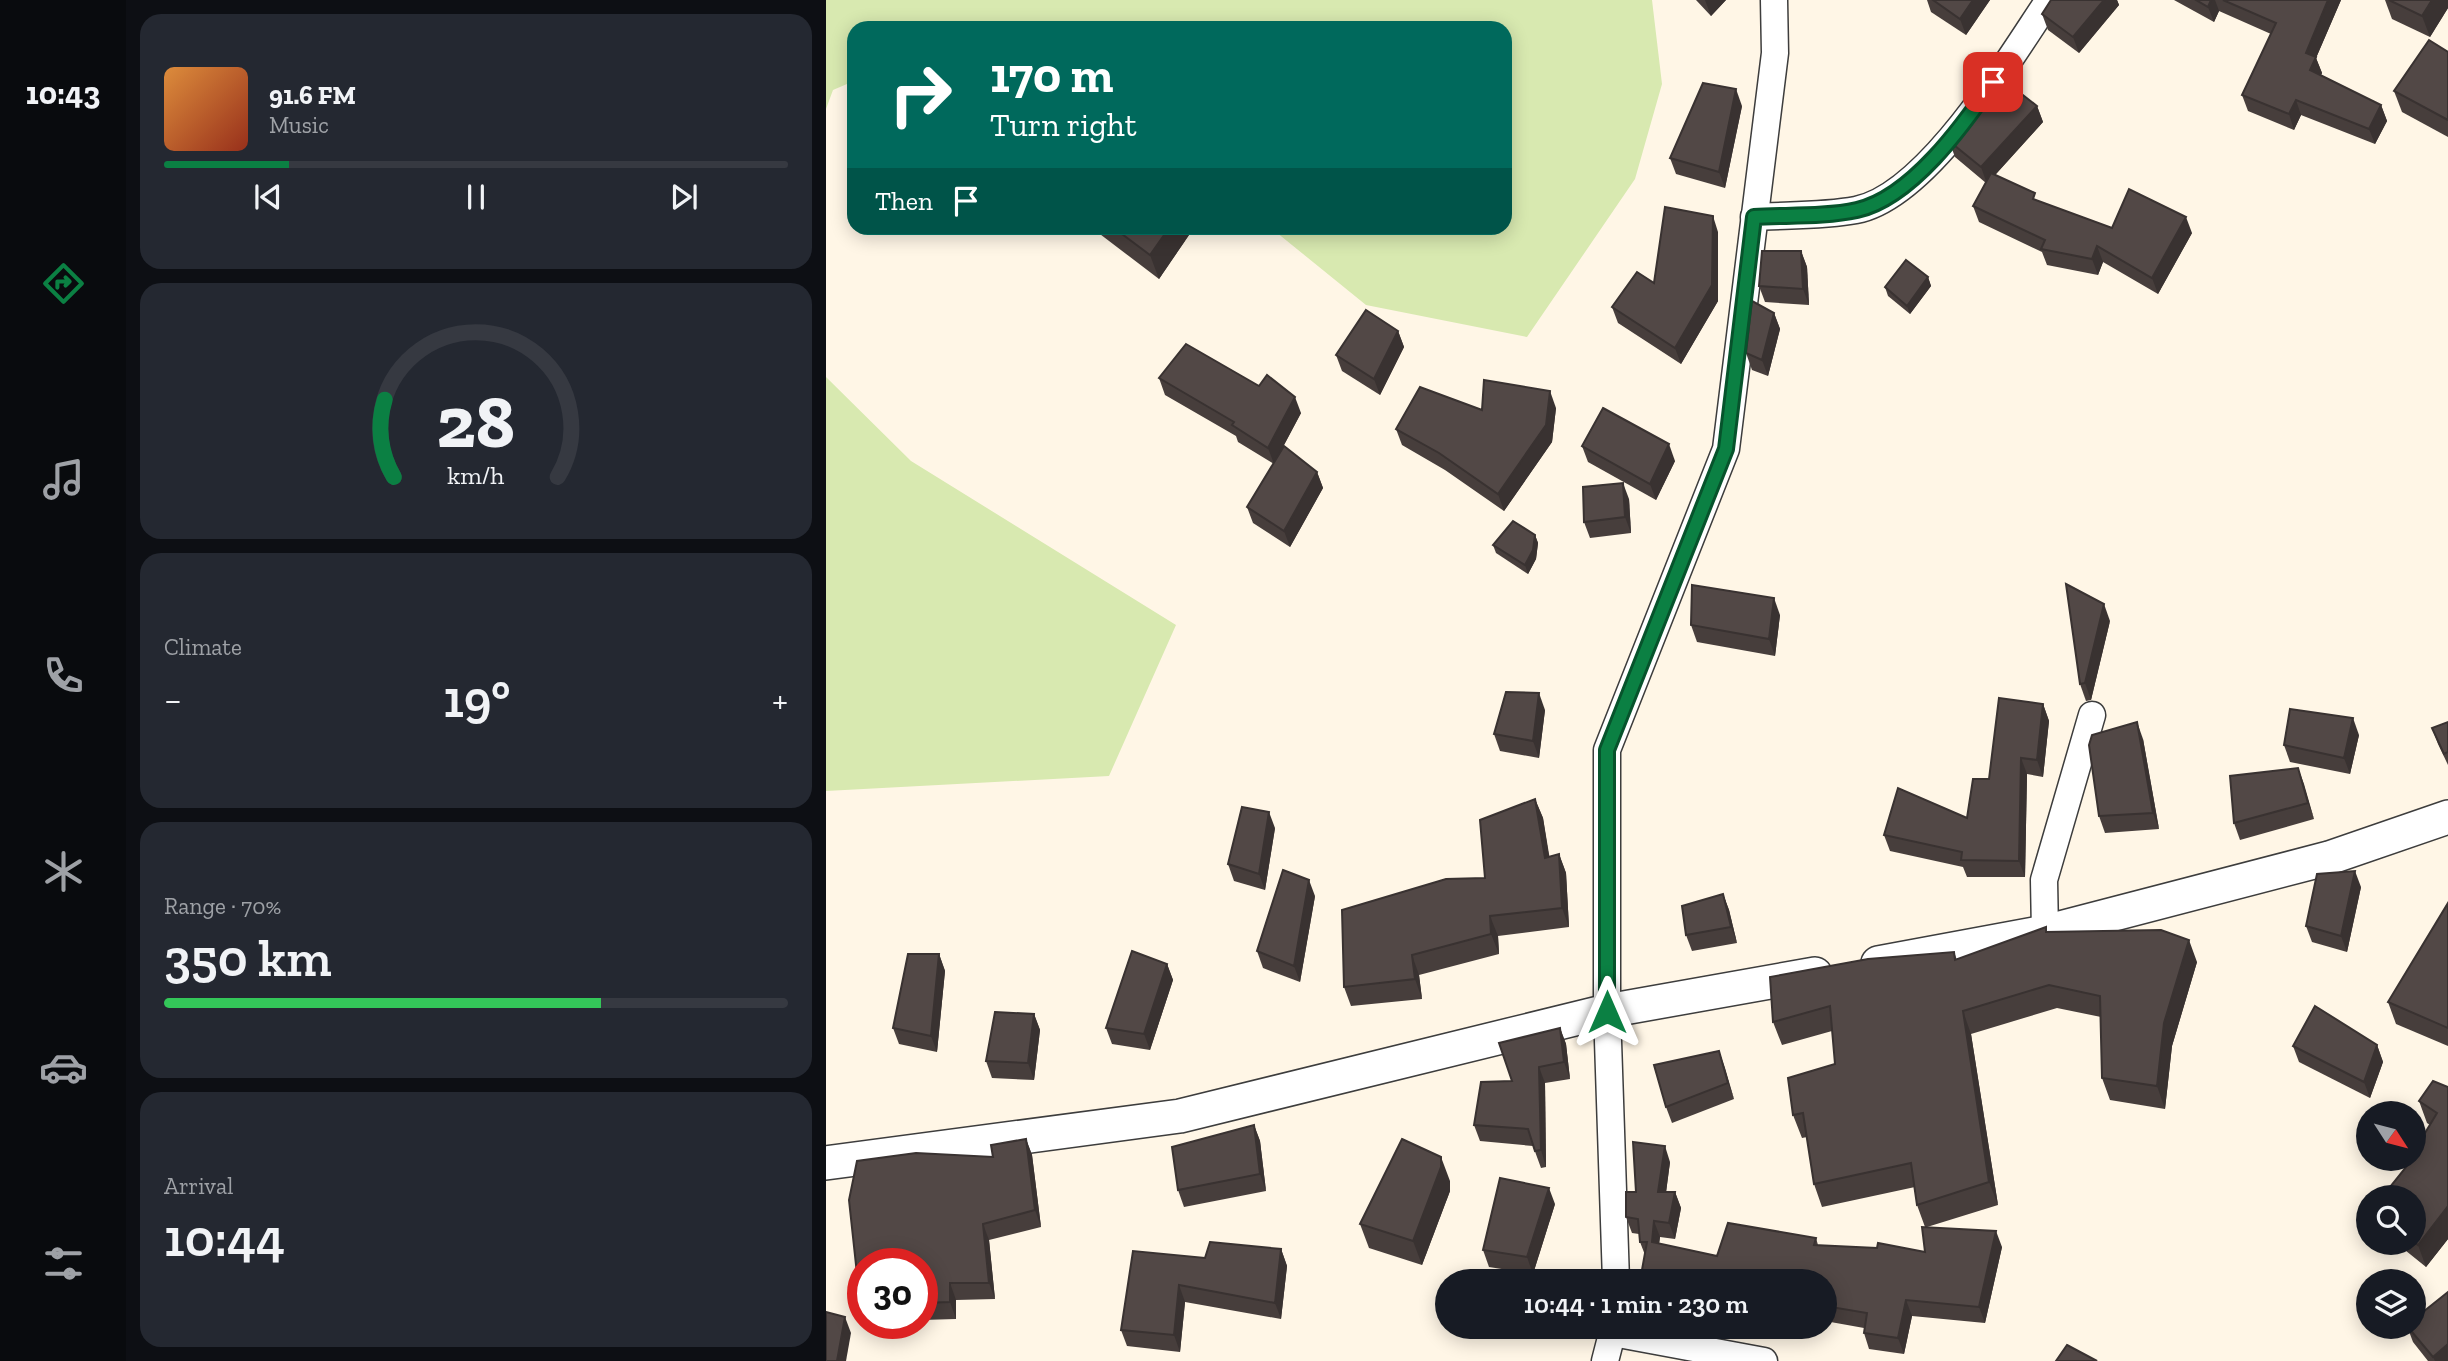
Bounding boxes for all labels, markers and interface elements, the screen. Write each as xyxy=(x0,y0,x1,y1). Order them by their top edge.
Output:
text: 170 m xyxy=(990,46,1113,105)
icon: right xyxy=(875,49,966,140)
pin xyxy=(1963,52,2023,112)
icon: arrive xyxy=(1974,63,2012,101)
text: 10:43 xyxy=(26,74,100,112)
text: 91.6 FM xyxy=(269,79,356,111)
text: Turn right xyxy=(990,106,1137,144)
text: Music xyxy=(269,111,329,139)
icon: previous xyxy=(249,178,287,216)
icon: pause xyxy=(457,178,495,216)
icon: next xyxy=(665,178,703,216)
icon: arrive xyxy=(947,182,985,220)
text: Then xyxy=(875,185,933,217)
icon: directions xyxy=(39,259,88,308)
text: 28 xyxy=(437,379,515,467)
icon: music xyxy=(39,455,88,504)
text: km/h xyxy=(447,460,505,490)
text: Climate xyxy=(164,633,242,661)
icon: phone xyxy=(39,651,88,700)
text: 19° xyxy=(443,668,511,730)
text: − xyxy=(164,677,182,723)
text: + xyxy=(772,677,788,723)
icon: climate xyxy=(39,847,88,896)
text: Range · 70% xyxy=(164,892,281,920)
text: 350 km xyxy=(164,927,332,989)
position arrow xyxy=(1570,975,1644,1049)
icon: car xyxy=(39,1043,88,1092)
north arrow xyxy=(2356,1101,2426,1171)
map controls xyxy=(2356,1101,2426,1339)
text: Arrival xyxy=(164,1172,233,1200)
button: search xyxy=(2356,1185,2426,1255)
text: 10:44 xyxy=(164,1207,285,1269)
icon: filters xyxy=(39,1239,88,1288)
speed limit sign: 30 xyxy=(847,1248,938,1339)
button: layers xyxy=(2356,1269,2426,1339)
text: 10:44 · 1 min · 230 m xyxy=(1524,1288,1748,1320)

